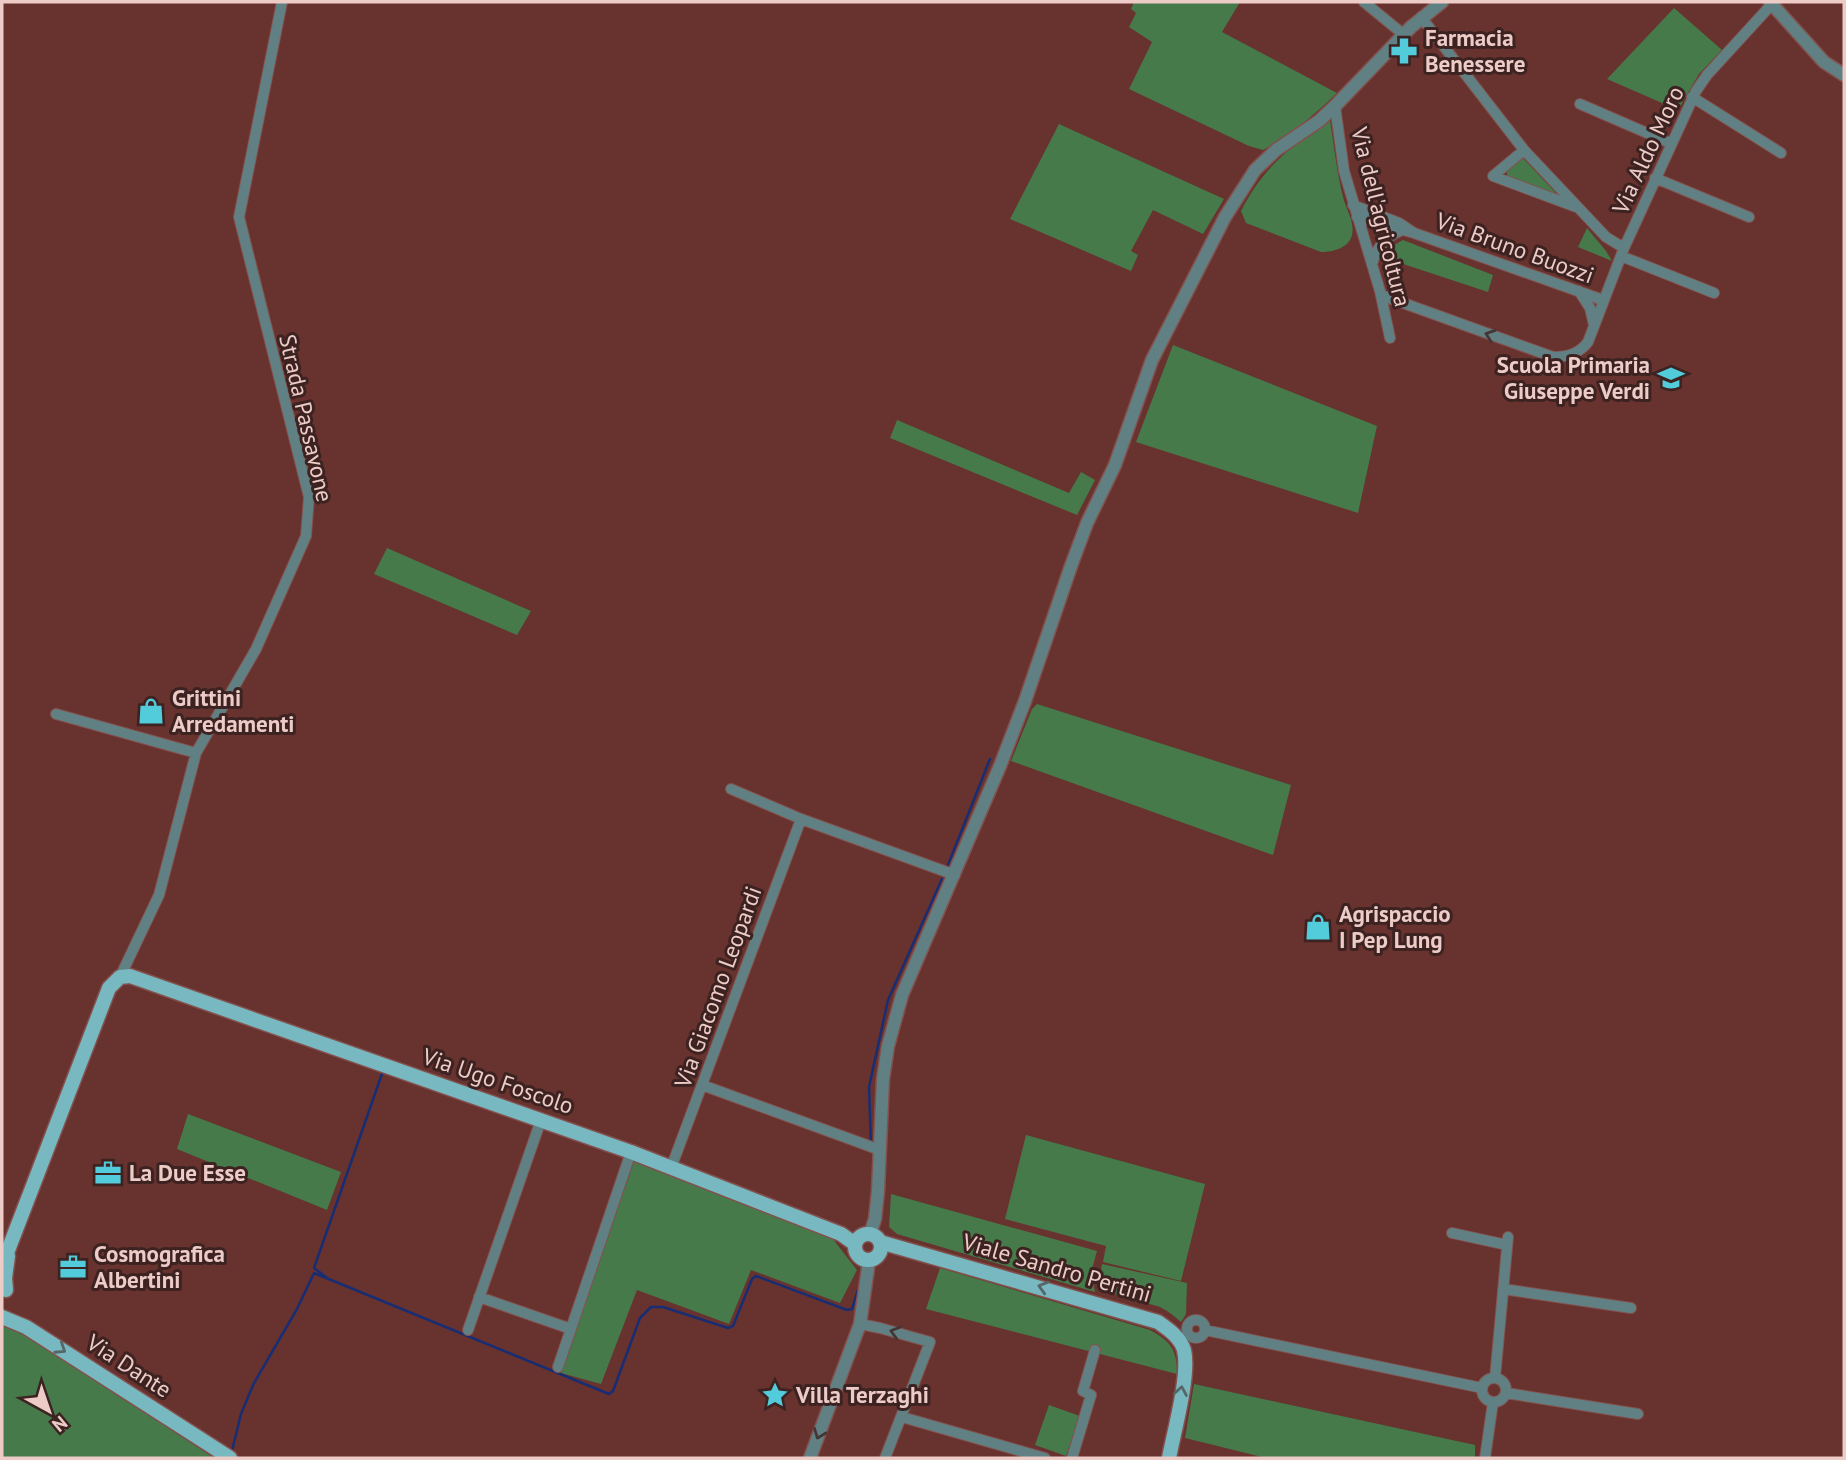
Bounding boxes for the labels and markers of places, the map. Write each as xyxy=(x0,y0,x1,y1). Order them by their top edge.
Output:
place label: Farmacia Benessere xyxy=(1425,23,1525,78)
pharmacy icon: Farmacia Benessere xyxy=(1389,36,1419,66)
place label: Scuola Primaria Giuseppe Verdi xyxy=(1497,350,1650,405)
school or university icon: Scuola Primaria Giuseppe Verdi xyxy=(1656,363,1686,393)
place label: Grittini Arredamenti xyxy=(172,683,295,738)
shop icon: Grittini Arredamenti xyxy=(136,696,166,726)
place label: Agrispaccio I Pep Lung xyxy=(1339,899,1451,954)
shop icon: Agrispaccio I Pep Lung xyxy=(1303,912,1333,942)
office icon: La Due Esse xyxy=(93,1158,123,1188)
place label: La Due Esse xyxy=(129,1158,246,1187)
place label: Cosmografica Albertini xyxy=(94,1239,225,1294)
office icon: Cosmografica Albertini xyxy=(58,1252,88,1282)
place icon: Villa Terzaghi xyxy=(760,1380,790,1410)
place label: Villa Terzaghi xyxy=(795,1380,929,1409)

